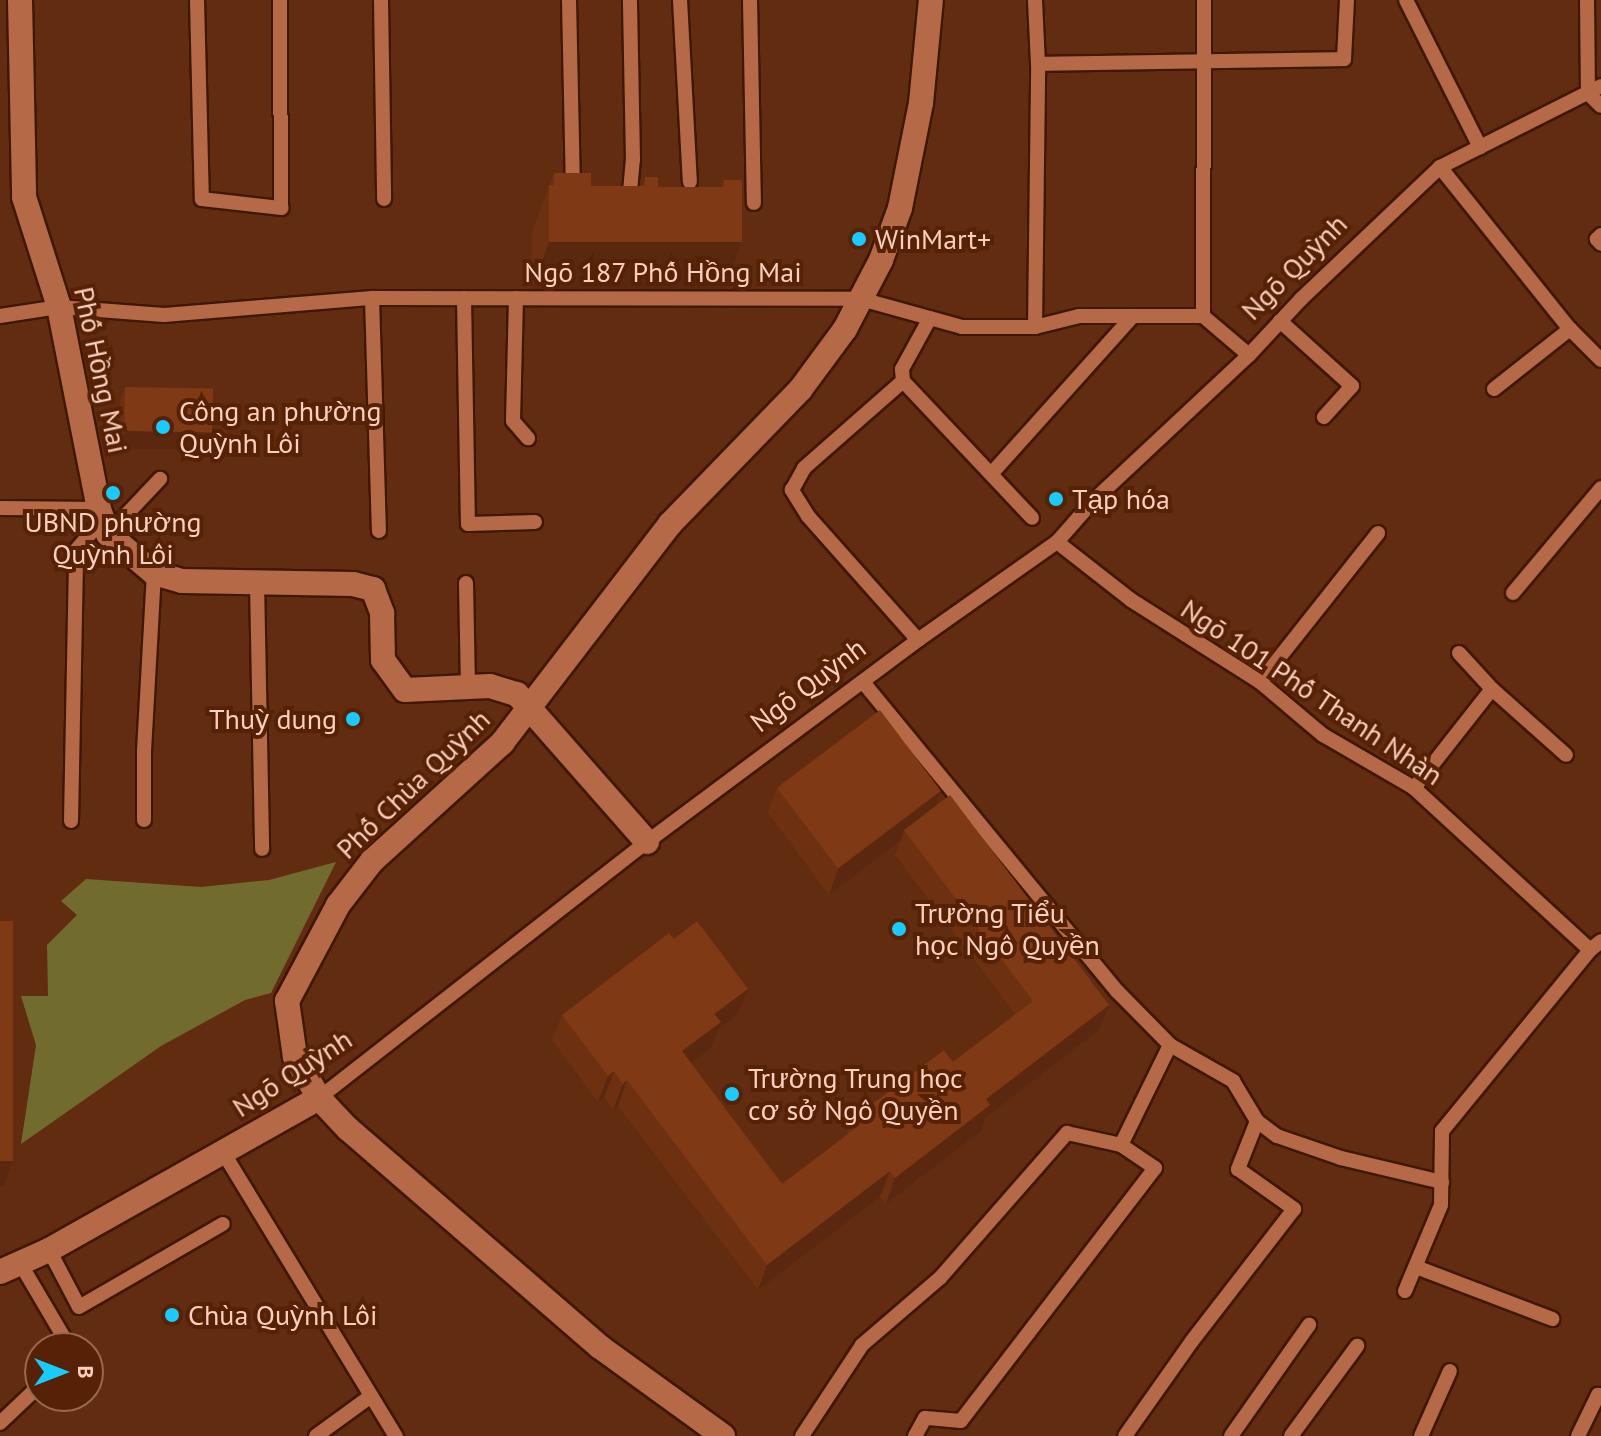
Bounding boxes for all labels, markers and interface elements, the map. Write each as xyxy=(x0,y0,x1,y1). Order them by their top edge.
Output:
street label: Ngõ Quỳnh xyxy=(1234,207,1354,327)
place label: WinMart+ xyxy=(875,222,991,256)
marker: WinMart+ xyxy=(850,230,868,248)
street label: Ngõ 187 Phố Hồng Mai xyxy=(524,255,802,289)
street label: Phố Hồng Mai xyxy=(67,284,135,456)
place label: Công an phường Quỳnh Lôi xyxy=(179,394,381,460)
marker: Công an phường Quỳnh Lôi xyxy=(154,418,172,436)
place label: Tạp hóa xyxy=(1072,482,1170,516)
marker: UBND phường Quỳnh Lôi xyxy=(104,484,122,502)
marker: Tạp hóa xyxy=(1047,490,1065,508)
place label: UBND phường Quỳnh Lôi xyxy=(24,505,202,571)
street label: Ngõ 101 Phố Thanh Nhàn xyxy=(1174,592,1450,792)
street label: Ngõ Quỳnh xyxy=(744,631,872,739)
place label: Thuỳ dung xyxy=(209,702,337,736)
street label: Phố Chùa Quỳnh xyxy=(329,702,497,866)
marker: Thuỳ dung xyxy=(344,710,362,728)
place label: Trường Tiểu học Ngô Quyền xyxy=(915,896,1101,962)
marker: Trường Tiểu học Ngô Quyền xyxy=(890,920,908,938)
street label: Ngõ Quỳnh xyxy=(226,1022,358,1124)
place label: Trường Trung học cơ sở Ngô Quyền xyxy=(748,1061,964,1127)
marker: Trường Trung học cơ sở Ngô Quyền xyxy=(723,1085,741,1103)
place label: Chùa Quỳnh Lôi xyxy=(188,1298,377,1332)
marker: Chùa Quỳnh Lôi xyxy=(163,1306,181,1324)
north arrow xyxy=(24,1332,104,1412)
text: B xyxy=(72,1365,100,1379)

